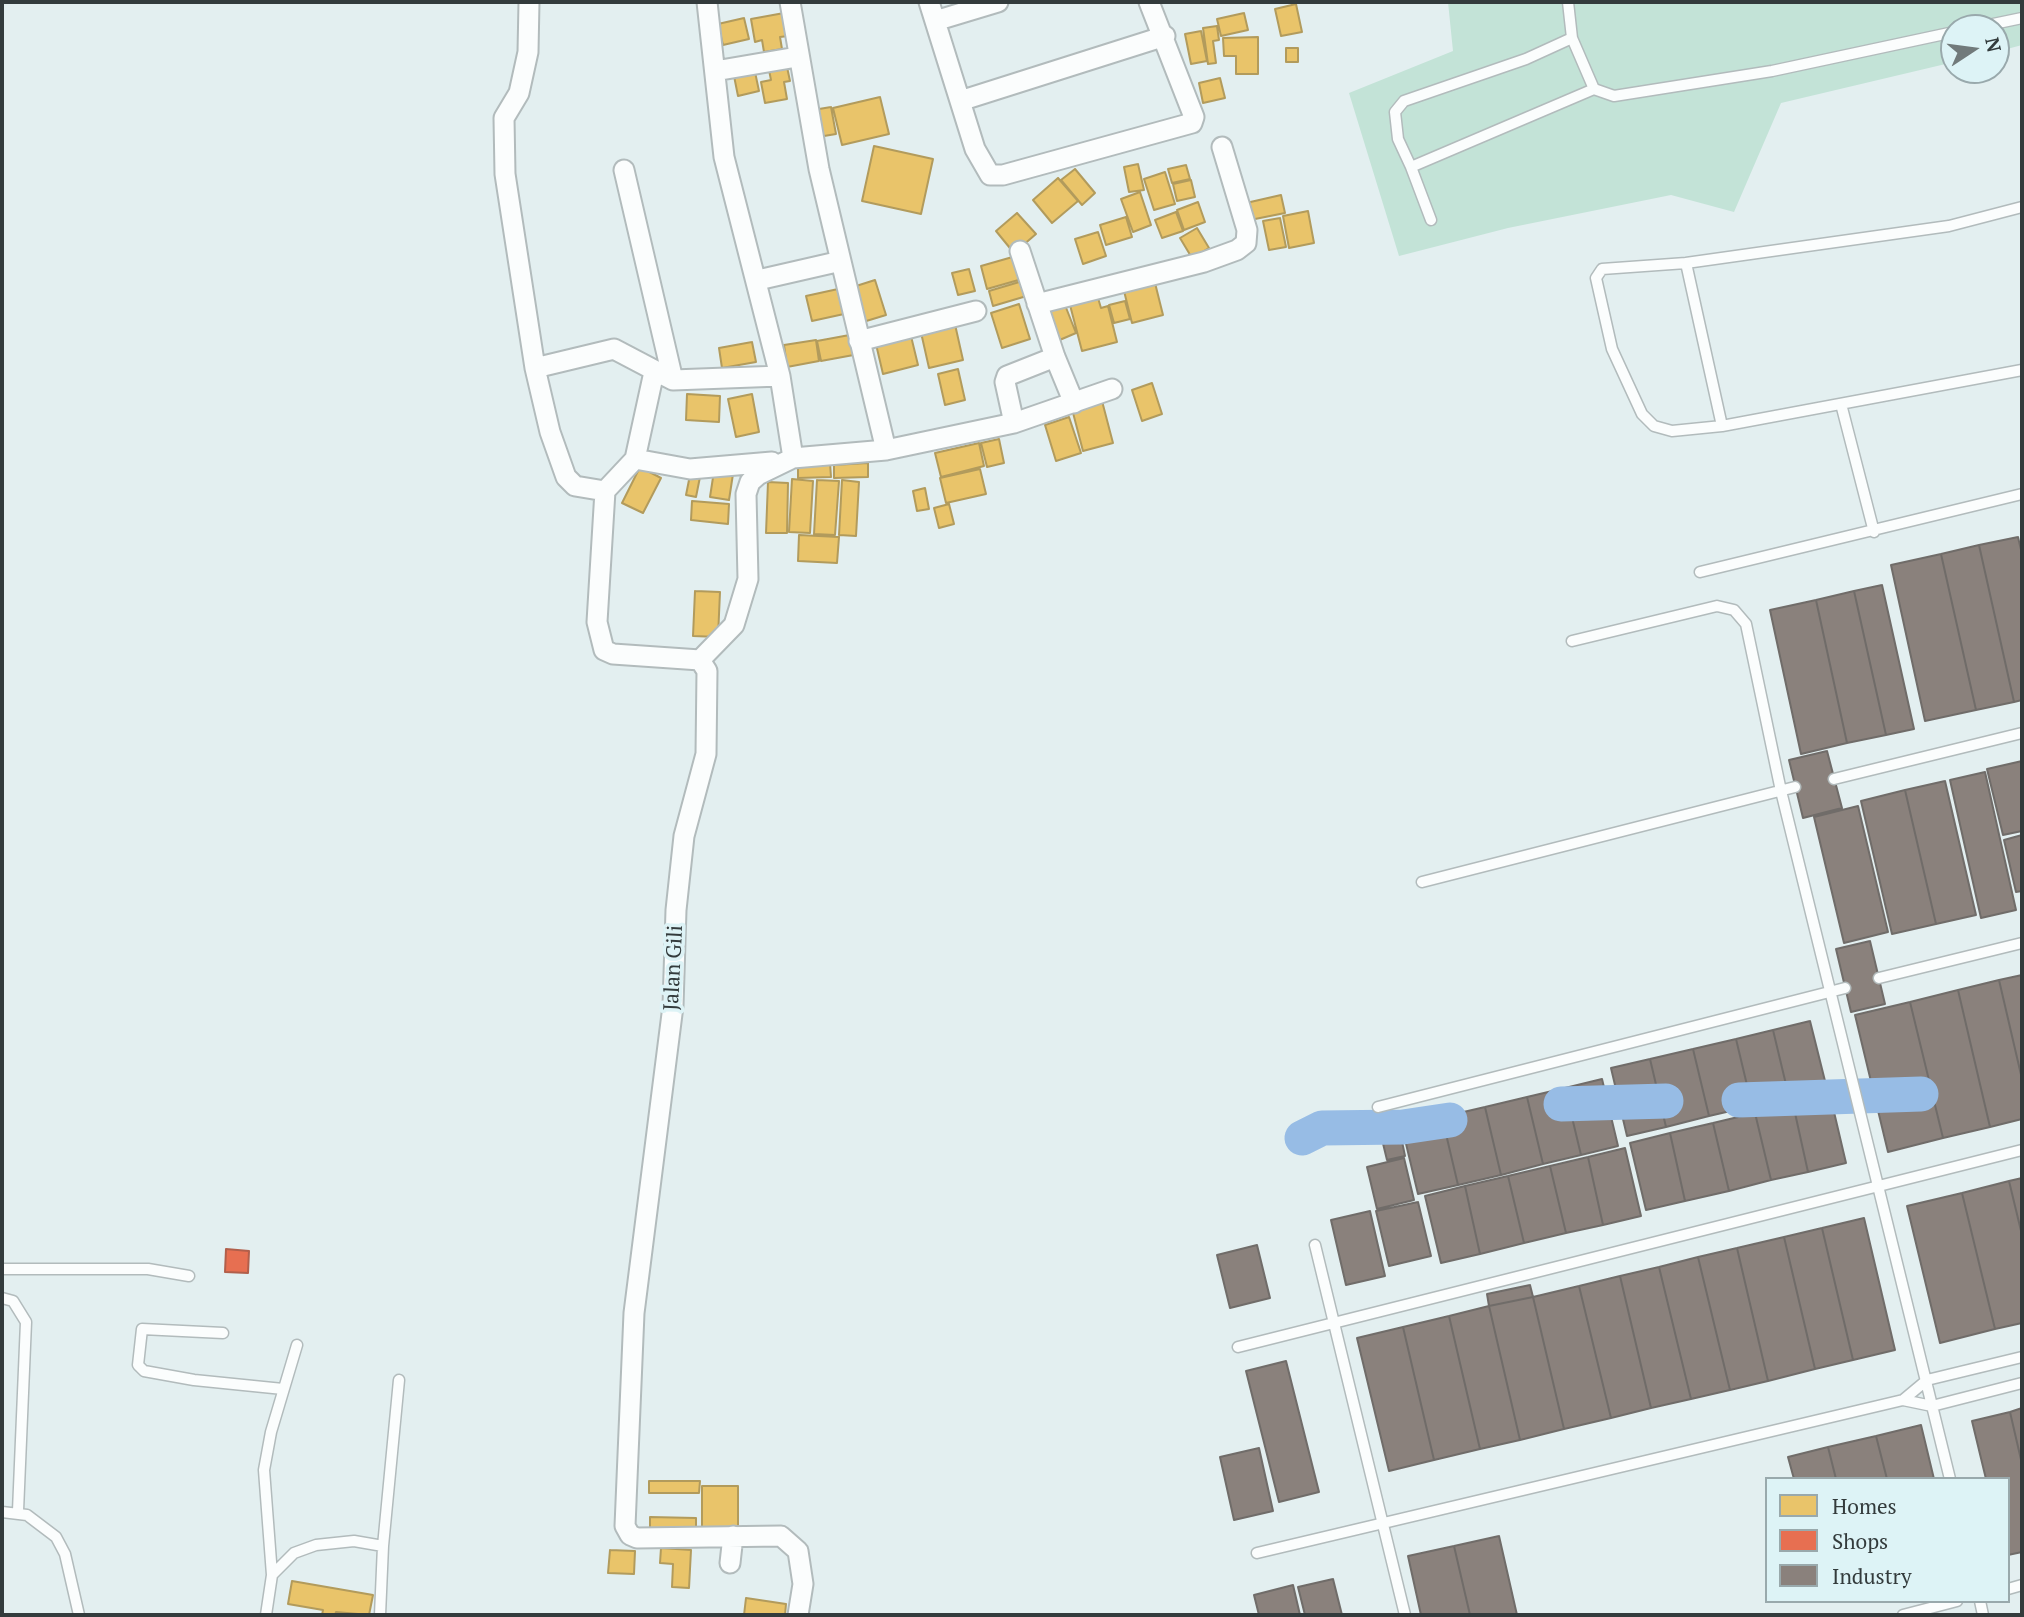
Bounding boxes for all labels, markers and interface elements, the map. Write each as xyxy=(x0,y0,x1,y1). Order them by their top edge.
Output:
north arrow xyxy=(1940,14,2010,84)
text: N xyxy=(1980,35,2008,54)
street label: Jalan Gili xyxy=(659,925,689,1011)
legend xyxy=(1765,1477,2010,1603)
text: Homes xyxy=(1832,1492,1897,1520)
text: Shops xyxy=(1832,1527,1888,1555)
text: Industry xyxy=(1832,1562,1912,1590)

